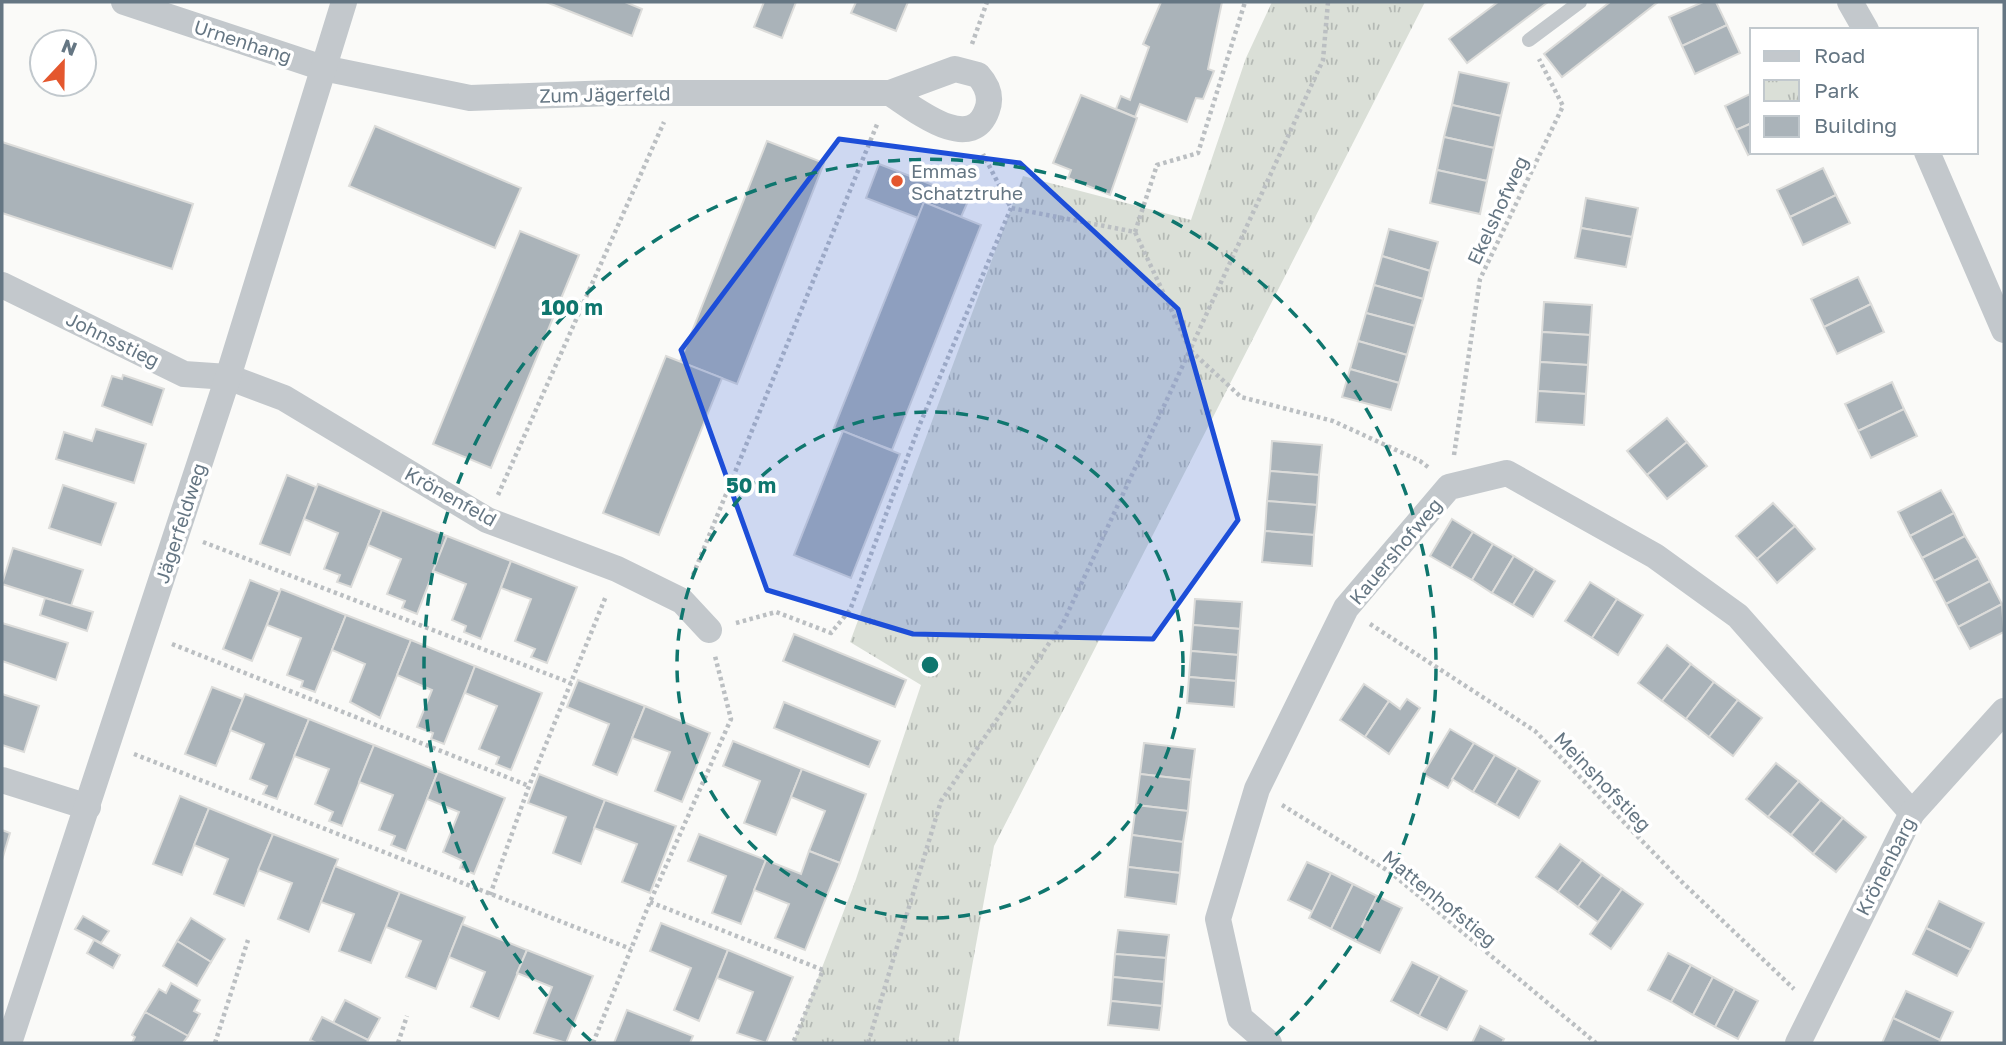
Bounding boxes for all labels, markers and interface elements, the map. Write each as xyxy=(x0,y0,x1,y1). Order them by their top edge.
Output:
street label: Urnenhang xyxy=(191,14,295,68)
north arrow xyxy=(28,28,98,98)
legend xyxy=(1750,28,1978,154)
text: N xyxy=(59,33,81,60)
text: Road xyxy=(1814,42,1865,68)
text: Park xyxy=(1814,77,1860,103)
street label: Zum Jägerfeld xyxy=(539,81,671,107)
text: Building xyxy=(1814,112,1897,138)
street label: Ekelshofweg xyxy=(1462,152,1532,268)
place label: Emmas Schatztruhe xyxy=(911,159,1023,204)
marker: Emmas Schatztruhe xyxy=(889,173,905,189)
text: 100 m xyxy=(541,294,603,320)
street label: Johnsstieg xyxy=(63,307,163,371)
street label: Jägerfeldweg xyxy=(150,460,210,586)
street label: Krönenfeld xyxy=(401,461,501,531)
text: 50 m xyxy=(726,472,776,498)
street label: Kauershofweg xyxy=(1344,493,1446,609)
centre of rings xyxy=(918,653,942,677)
street label: Meinshofstieg xyxy=(1550,726,1656,836)
street label: Krönenbarg xyxy=(1850,813,1920,919)
street label: Mattenhofstieg xyxy=(1378,845,1502,951)

